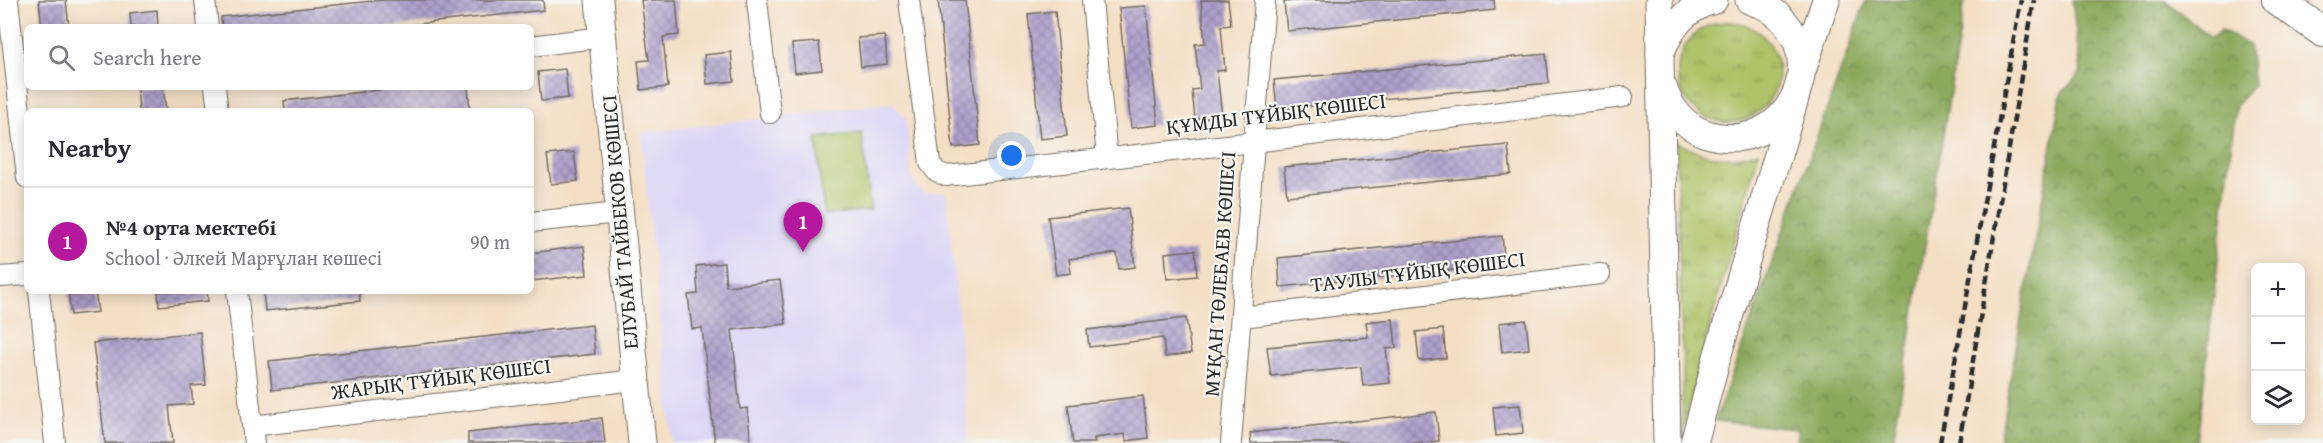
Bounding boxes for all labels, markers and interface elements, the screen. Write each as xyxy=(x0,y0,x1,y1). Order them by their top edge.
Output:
search box xyxy=(24,24,534,90)
icon: search xyxy=(45,41,78,74)
text: Search here xyxy=(93,41,202,73)
street label: ҚҰМДЫ ТҰЙЫҚ КӨШЕСІ xyxy=(1164,85,1388,142)
street label: ЕЛУБАЙ ТАЙБЕКОВ КӨШЕСІ xyxy=(593,94,646,351)
text: Nearby xyxy=(48,128,131,167)
your location xyxy=(997,141,1026,170)
street label: МҰҚАН ТӨЛЕБАЕВ КӨШЕСІ xyxy=(1195,150,1244,398)
pin: 1 xyxy=(784,202,822,252)
text: №4 орта мектебі xyxy=(105,211,276,243)
text: 1 xyxy=(62,227,73,256)
text: 90 m xyxy=(470,227,510,256)
text: School · Әлкей Марғұлан көшесі xyxy=(105,243,382,272)
street label: ТАУЛЫ ТҰЙЫҚ КӨШЕСІ xyxy=(1309,243,1527,300)
map controls xyxy=(2251,263,2305,425)
button: + xyxy=(2251,263,2305,317)
button: − xyxy=(2251,317,2305,371)
street label: ЖАРЫҚ ТҰЙЫҚ КӨШЕСІ xyxy=(328,350,553,407)
button: layers xyxy=(2251,371,2305,425)

